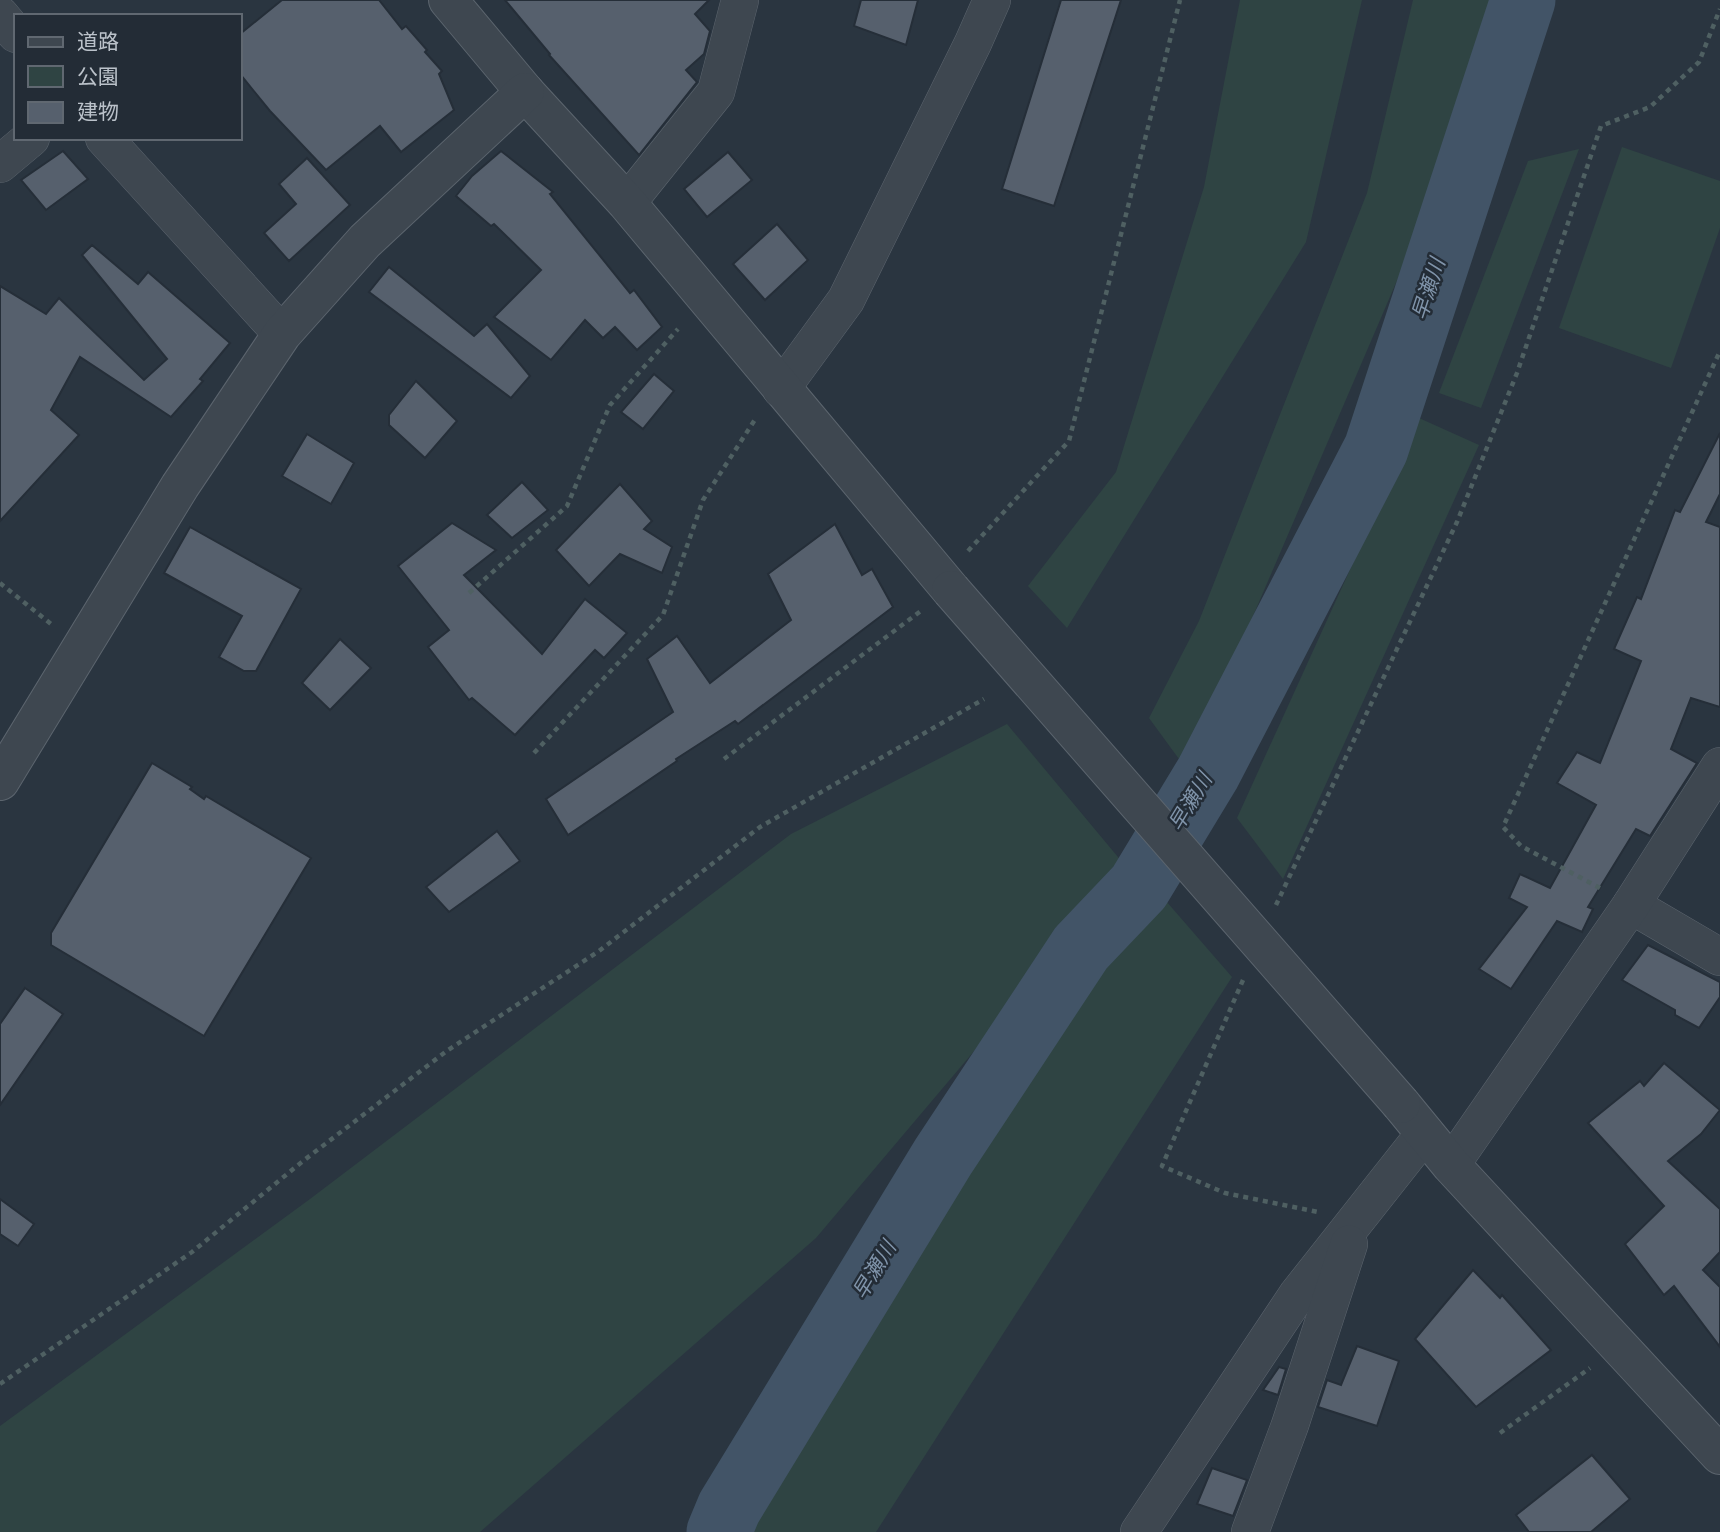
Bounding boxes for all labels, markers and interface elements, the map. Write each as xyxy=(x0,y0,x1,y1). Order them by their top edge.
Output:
legend xyxy=(14,14,242,140)
text: 道路 xyxy=(77,30,119,53)
text: 公園 xyxy=(77,65,119,88)
text: 建物 xyxy=(77,100,119,123)
water label: 早瀬川 xyxy=(1407,254,1449,323)
water label: 早瀬川 xyxy=(1164,767,1217,835)
water label: 早瀬川 xyxy=(848,1235,901,1303)

